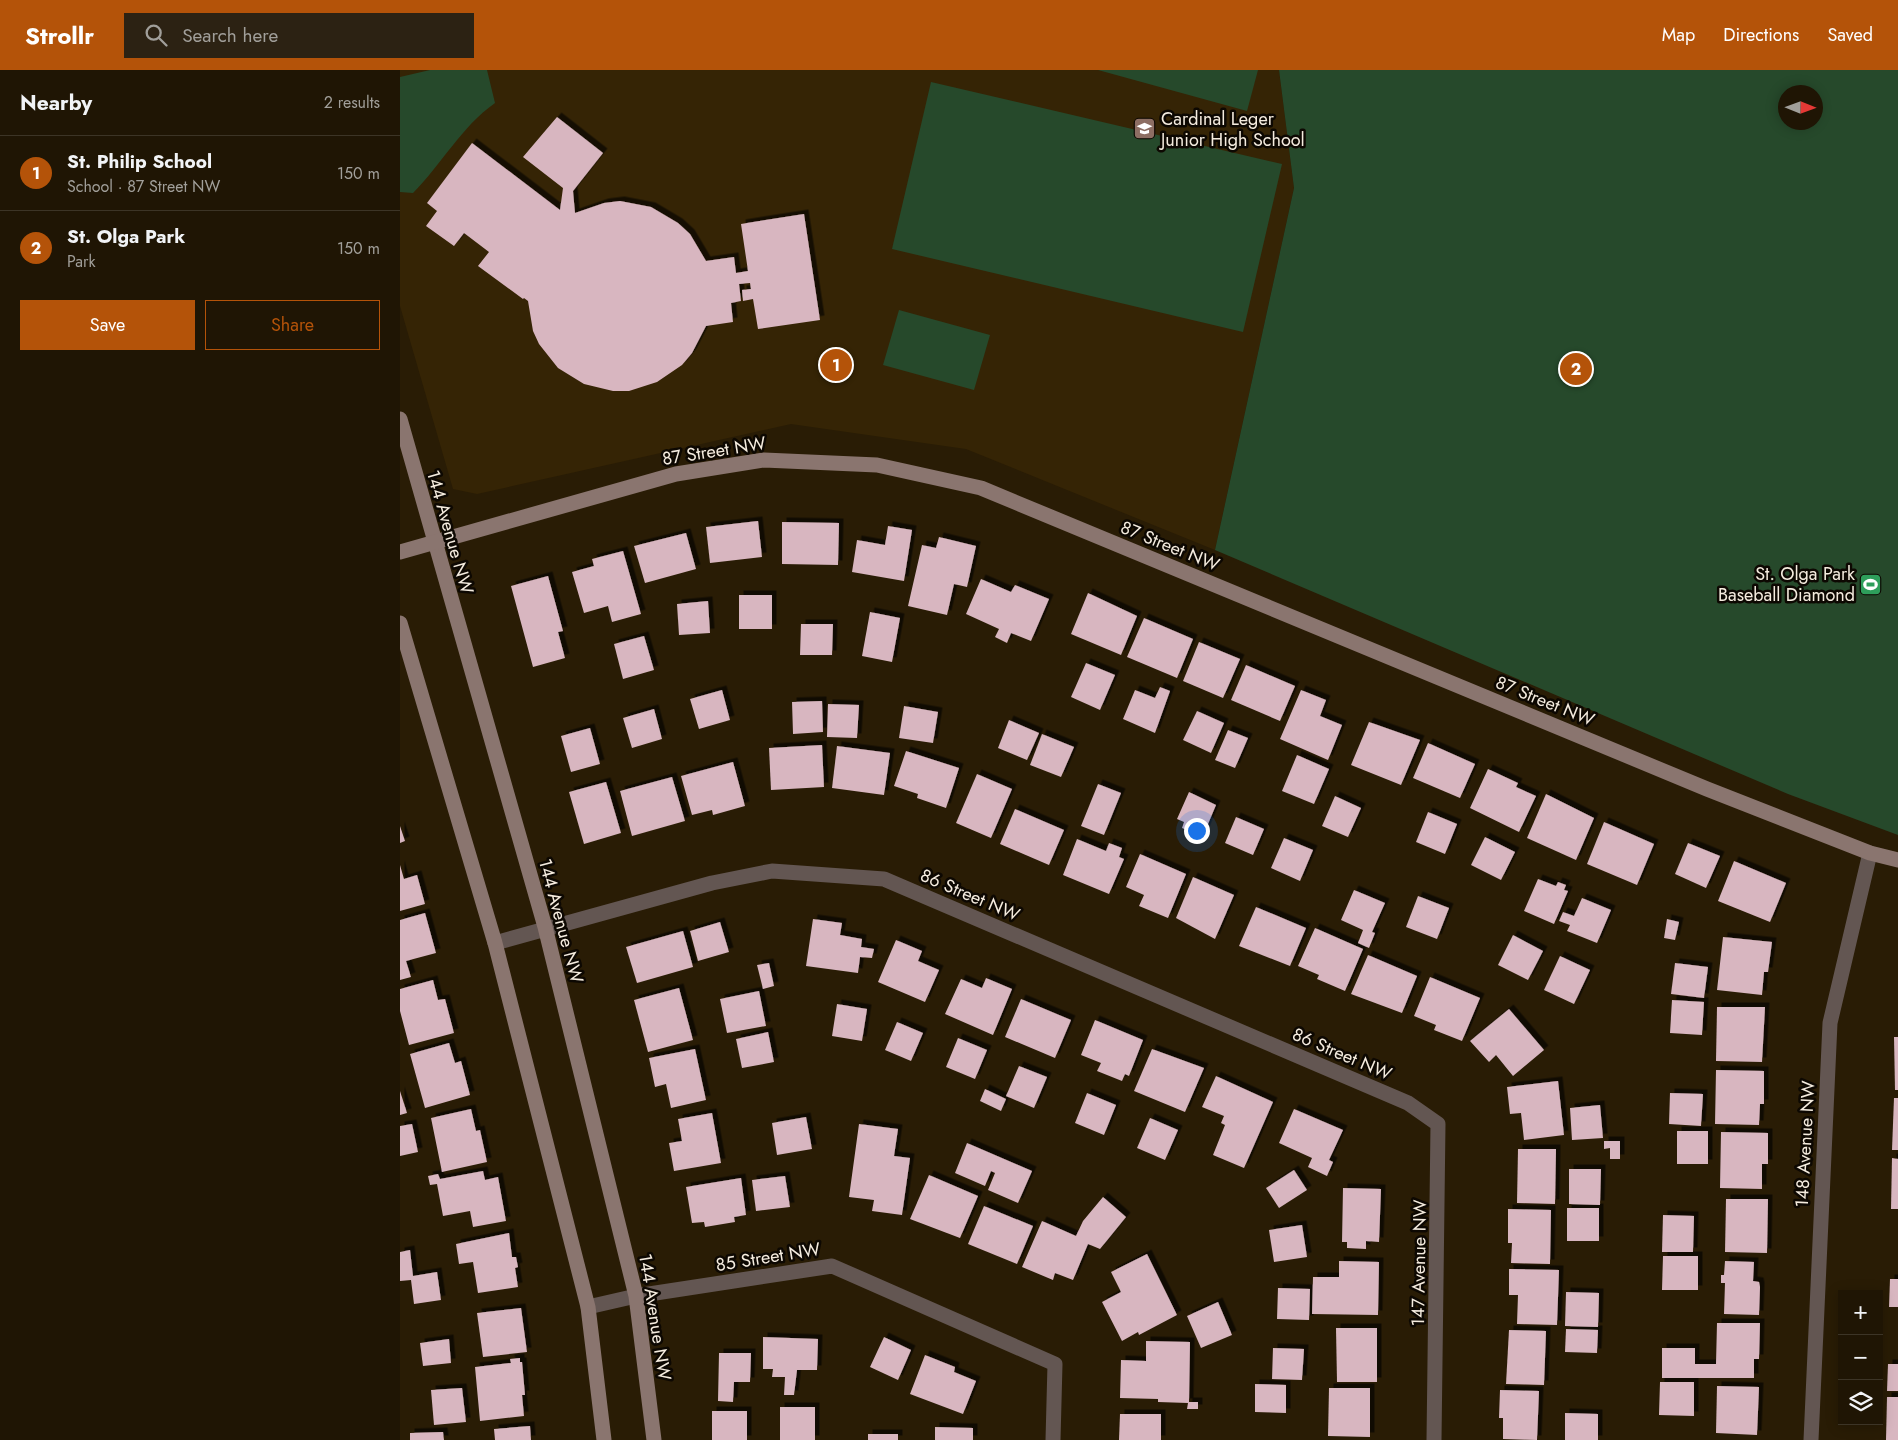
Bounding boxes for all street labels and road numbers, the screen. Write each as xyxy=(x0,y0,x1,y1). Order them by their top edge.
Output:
street label: 87 Street NW xyxy=(660,430,768,472)
street label: 144 Avenue NW xyxy=(420,467,480,597)
street label: 87 Street NW xyxy=(1117,514,1223,578)
street label: 87 Street NW xyxy=(1492,669,1598,733)
street label: 144 Avenue NW xyxy=(532,856,590,986)
street label: 86 Street NW xyxy=(916,862,1024,928)
street label: 86 Street NW xyxy=(1288,1021,1396,1087)
street label: 148 Avenue NW xyxy=(1789,1080,1821,1208)
street label: 147 Avenue NW xyxy=(1405,1199,1433,1327)
street label: 85 Street NW xyxy=(714,1236,822,1278)
street label: 144 Avenue NW xyxy=(632,1252,678,1382)

